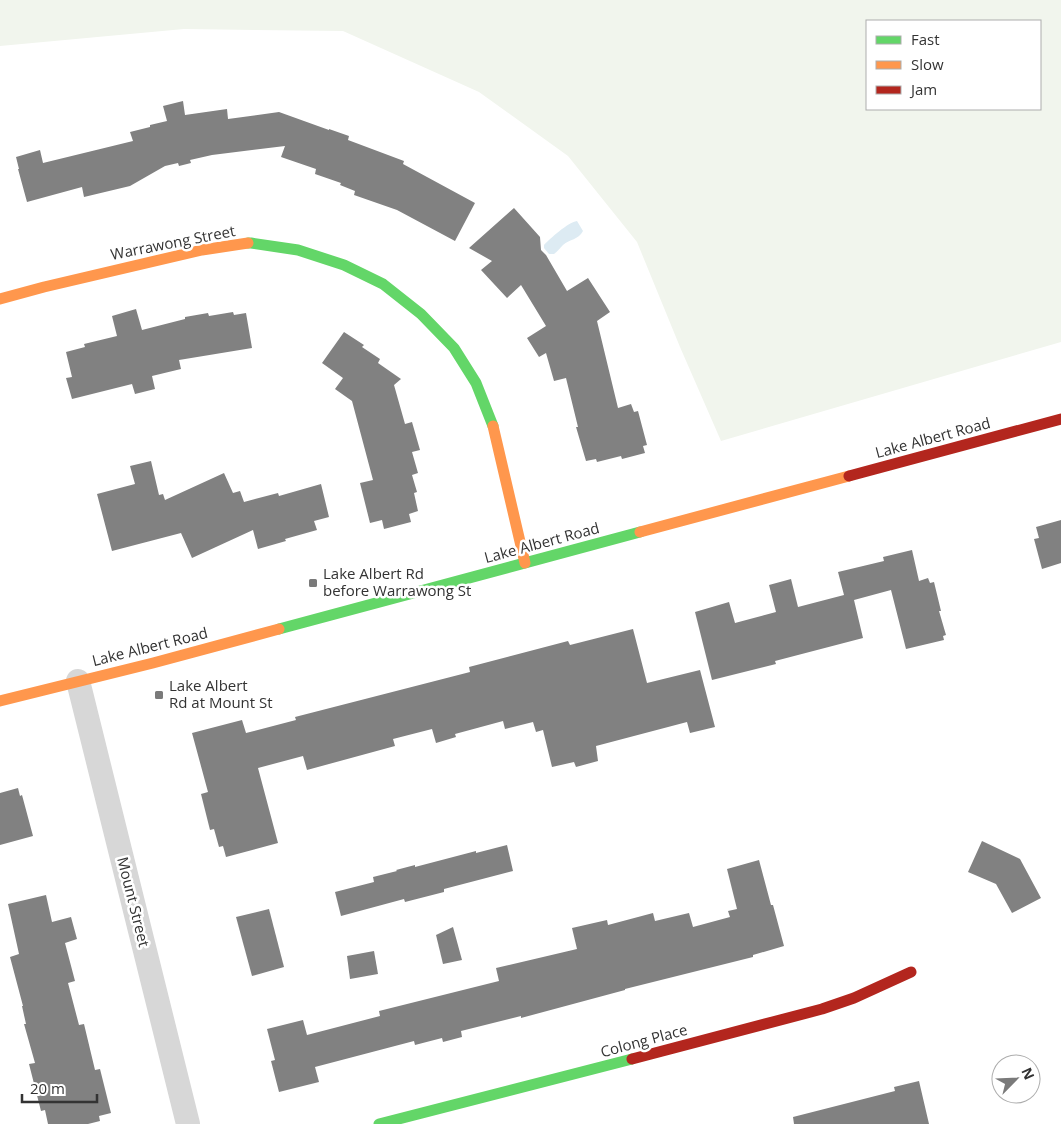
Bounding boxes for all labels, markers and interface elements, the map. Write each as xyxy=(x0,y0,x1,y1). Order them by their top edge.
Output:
legend xyxy=(866,20,1041,110)
text: Fast xyxy=(911,29,940,49)
text: Slow xyxy=(911,54,944,74)
text: Jam xyxy=(909,79,937,99)
street label: Warrawong Street xyxy=(109,220,237,264)
street label: Lake Albert Road xyxy=(873,412,993,462)
street label: Lake Albert Road xyxy=(482,517,602,567)
place label: Lake Albert Rd before Warrawong St xyxy=(323,563,471,600)
marker: Lake Albert Rd before Warrawong St xyxy=(307,577,319,589)
street label: Lake Albert Road xyxy=(90,622,210,670)
place label: Lake Albert Rd at Mount St xyxy=(169,675,273,712)
marker: Lake Albert Rd at Mount St xyxy=(153,689,165,701)
street label: Mount Street xyxy=(113,855,155,949)
street label: Colong Place xyxy=(598,1019,689,1061)
north arrow xyxy=(991,1054,1041,1104)
text: N xyxy=(1017,1064,1039,1083)
scale bar xyxy=(22,1072,98,1104)
text: 20 m xyxy=(30,1078,65,1098)

